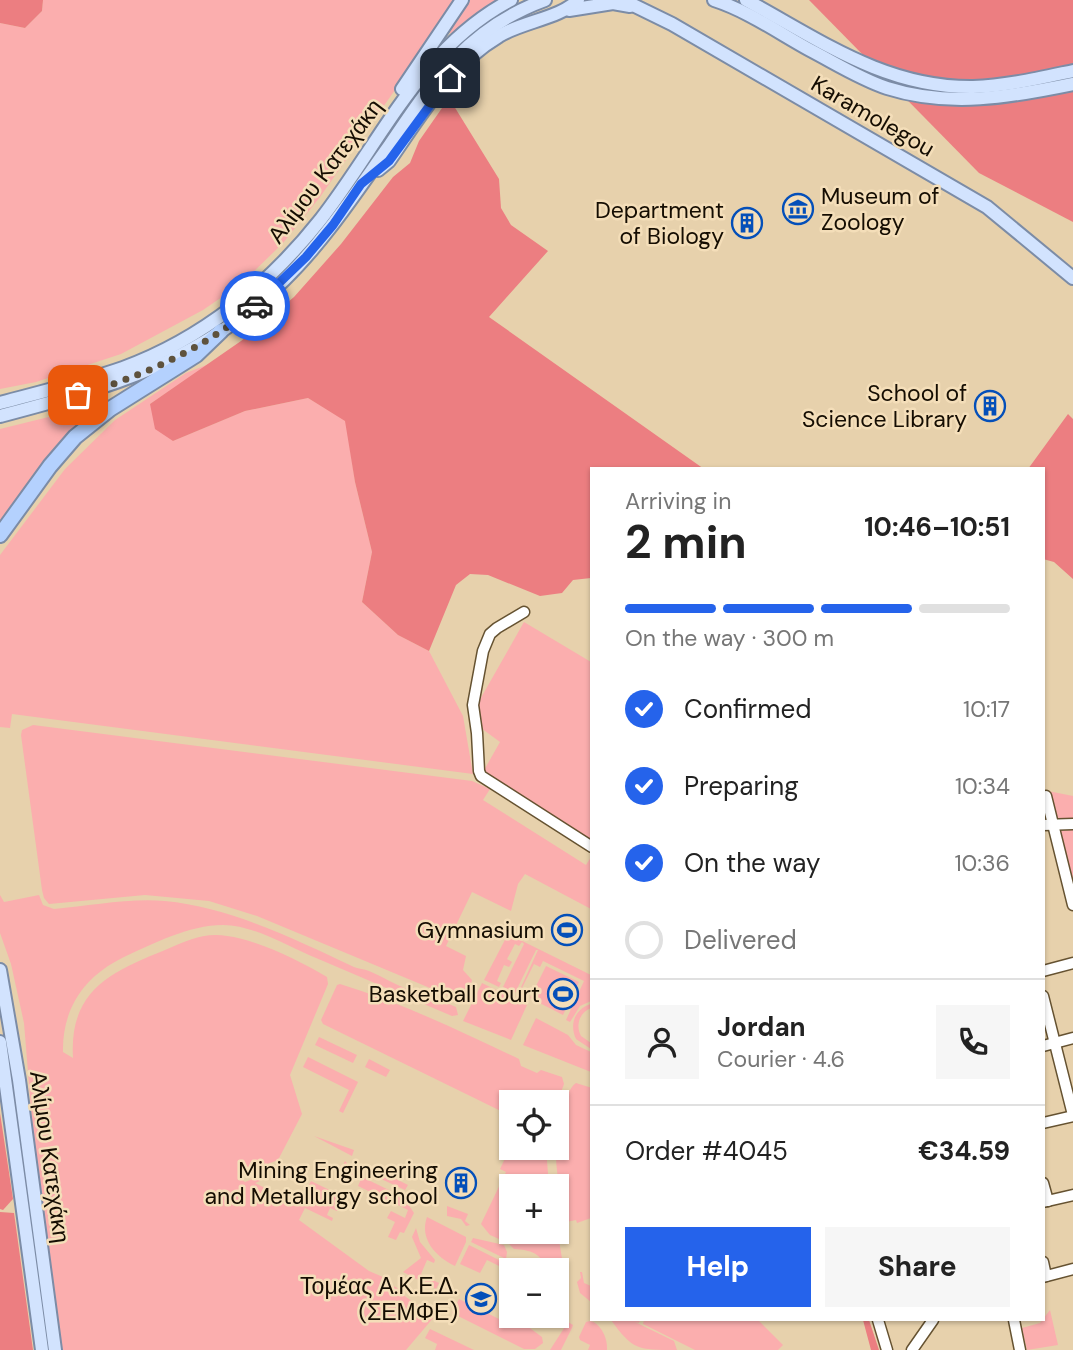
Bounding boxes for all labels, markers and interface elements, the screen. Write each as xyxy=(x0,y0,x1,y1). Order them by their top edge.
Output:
pin xyxy=(420,48,480,108)
icon: home xyxy=(431,59,469,97)
street label: Karamolegou xyxy=(806,69,940,163)
street label: Αλίμου Κατεχάκη xyxy=(261,93,389,249)
place label: Museum of Zoology xyxy=(821,181,940,237)
museum icon: Museum of Zoology xyxy=(781,192,815,226)
place label: Department of Biology xyxy=(595,195,724,251)
building icon: Department of Biology xyxy=(730,206,764,240)
courier xyxy=(220,271,290,341)
icon: car xyxy=(236,287,274,325)
pin xyxy=(48,365,108,425)
icon: bag xyxy=(59,376,97,414)
place label: School of Science Library xyxy=(802,378,967,434)
building icon: School of Science Library xyxy=(973,389,1007,423)
text: Arriving in xyxy=(625,486,731,516)
text: 10:46–10:51 xyxy=(864,510,1010,544)
text: 2 min xyxy=(625,512,747,572)
text: On the way · 300 m xyxy=(625,623,834,653)
icon: check xyxy=(625,690,663,728)
text: Confirmed xyxy=(684,692,811,726)
text: 10:17 xyxy=(963,694,1010,724)
icon: check xyxy=(625,767,663,805)
text: Preparing xyxy=(684,769,799,803)
text: 10:34 xyxy=(955,771,1010,801)
icon: check xyxy=(625,844,663,882)
text: On the way xyxy=(684,846,820,880)
text: 10:36 xyxy=(954,848,1010,878)
sports icon: Gymnasium xyxy=(550,913,584,947)
place label: Gymnasium xyxy=(417,915,544,945)
text: Delivered xyxy=(684,923,797,957)
sports icon: Basketball court xyxy=(546,977,580,1011)
place label: Basketball court xyxy=(369,979,540,1009)
button: person xyxy=(625,1005,699,1079)
button: phone xyxy=(936,1005,1010,1079)
text: Jordan xyxy=(717,1010,806,1044)
text: Courier · 4.6 xyxy=(717,1044,845,1074)
street label: Αλίμου Κατεχάκη xyxy=(23,1069,77,1245)
map controls xyxy=(499,1090,569,1328)
button: locate xyxy=(499,1090,569,1160)
text: Order #4045 xyxy=(625,1134,788,1168)
text: €34.59 xyxy=(918,1134,1010,1168)
place label: Mining Engineering and Metallurgy school xyxy=(204,1155,438,1211)
building icon: Mining Engineering and Metallurgy school xyxy=(444,1166,478,1200)
button: + xyxy=(499,1174,569,1244)
button: Help xyxy=(625,1227,811,1307)
button: Share xyxy=(825,1227,1010,1307)
button: − xyxy=(499,1258,569,1328)
place label: Τομέας Α.Κ.Ε.Δ. (ΣΕΜΦΕ) xyxy=(300,1271,458,1327)
school or university icon: Τομέας Α.Κ.Ε.Δ. (ΣΕΜΦΕ) xyxy=(464,1282,498,1316)

